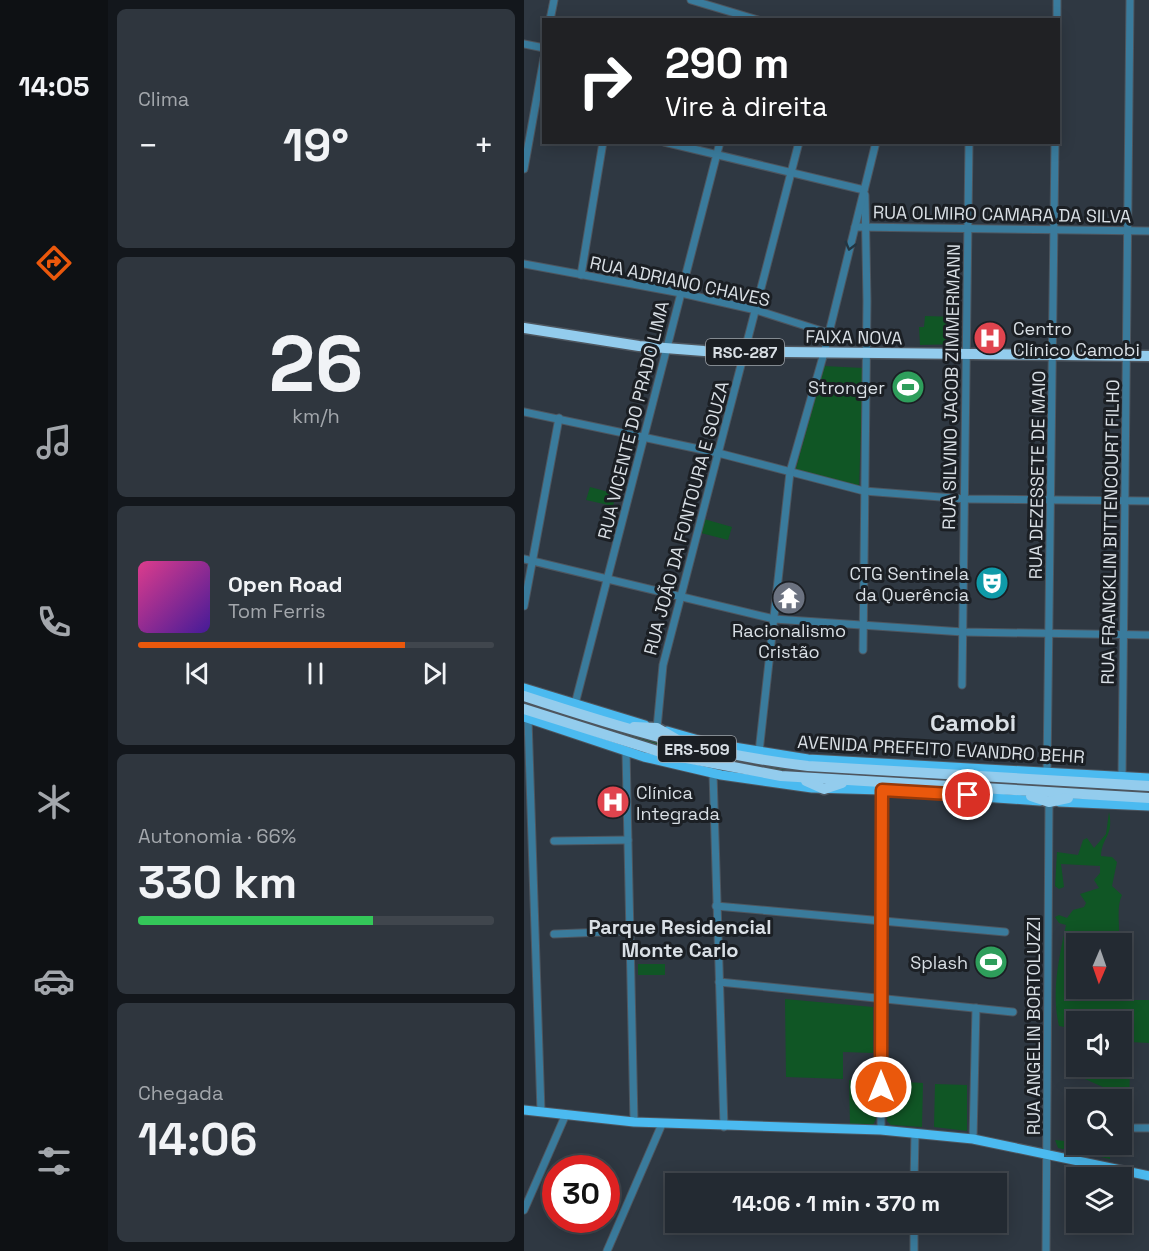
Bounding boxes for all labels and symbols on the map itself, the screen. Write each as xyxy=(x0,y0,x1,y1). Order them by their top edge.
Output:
street label: RUA OLMIRO CAMARA DA SILVA xyxy=(873,200,1131,228)
one-way arrow xyxy=(844,241,857,251)
street label: RUA SILVINO JACOB ZIMMERMANN xyxy=(937,244,965,530)
street label: RUA ADRIANO CHAVES xyxy=(588,251,772,311)
street label: RUA VICENTE DO PRADO LIMA xyxy=(592,298,674,542)
place label: Centro Clínico Camobi xyxy=(1013,317,1140,361)
hospital icon: Centro Clínico Camobi xyxy=(972,320,1008,356)
street label: FAIXA NOVA xyxy=(805,325,903,349)
road number: RSC-287 xyxy=(706,339,784,365)
sports icon: Stronger xyxy=(890,369,926,405)
street label: RUA DEZESSETE DE MAIO xyxy=(1024,370,1050,580)
place label: Stronger xyxy=(808,376,885,399)
street label: RUA JOÃO DA FONTOURA E SOUZA xyxy=(638,378,734,658)
street label: RUA FRANCKLIN BITTENCOURT FILHO xyxy=(1096,379,1124,685)
place label: CTG Sentinela da Querência xyxy=(850,562,969,606)
theatre icon: CTG Sentinela da Querência xyxy=(974,565,1010,601)
temple icon: Racionalismo Cristão xyxy=(771,580,807,616)
place label: Racionalismo Cristão xyxy=(732,619,846,663)
district label: Camobi xyxy=(930,707,1016,738)
street label: AVENIDA PREFEITO EVANDRO BEHR xyxy=(797,730,1085,768)
road number: ERS-509 xyxy=(658,736,736,762)
pin xyxy=(942,769,993,820)
place label: Clínica Integrada xyxy=(636,781,720,825)
hospital icon: Clínica Integrada xyxy=(595,784,631,820)
district label: Parque Residencial Monte Carlo xyxy=(588,914,772,963)
street label: RUA ANGELIN BORTOLUZZI xyxy=(1022,917,1045,1135)
north arrow xyxy=(1066,933,1132,999)
sports icon: Splash xyxy=(973,944,1009,980)
place label: Splash xyxy=(910,951,968,974)
position arrow xyxy=(849,1055,913,1119)
speed limit sign: 30 xyxy=(542,1155,620,1233)

